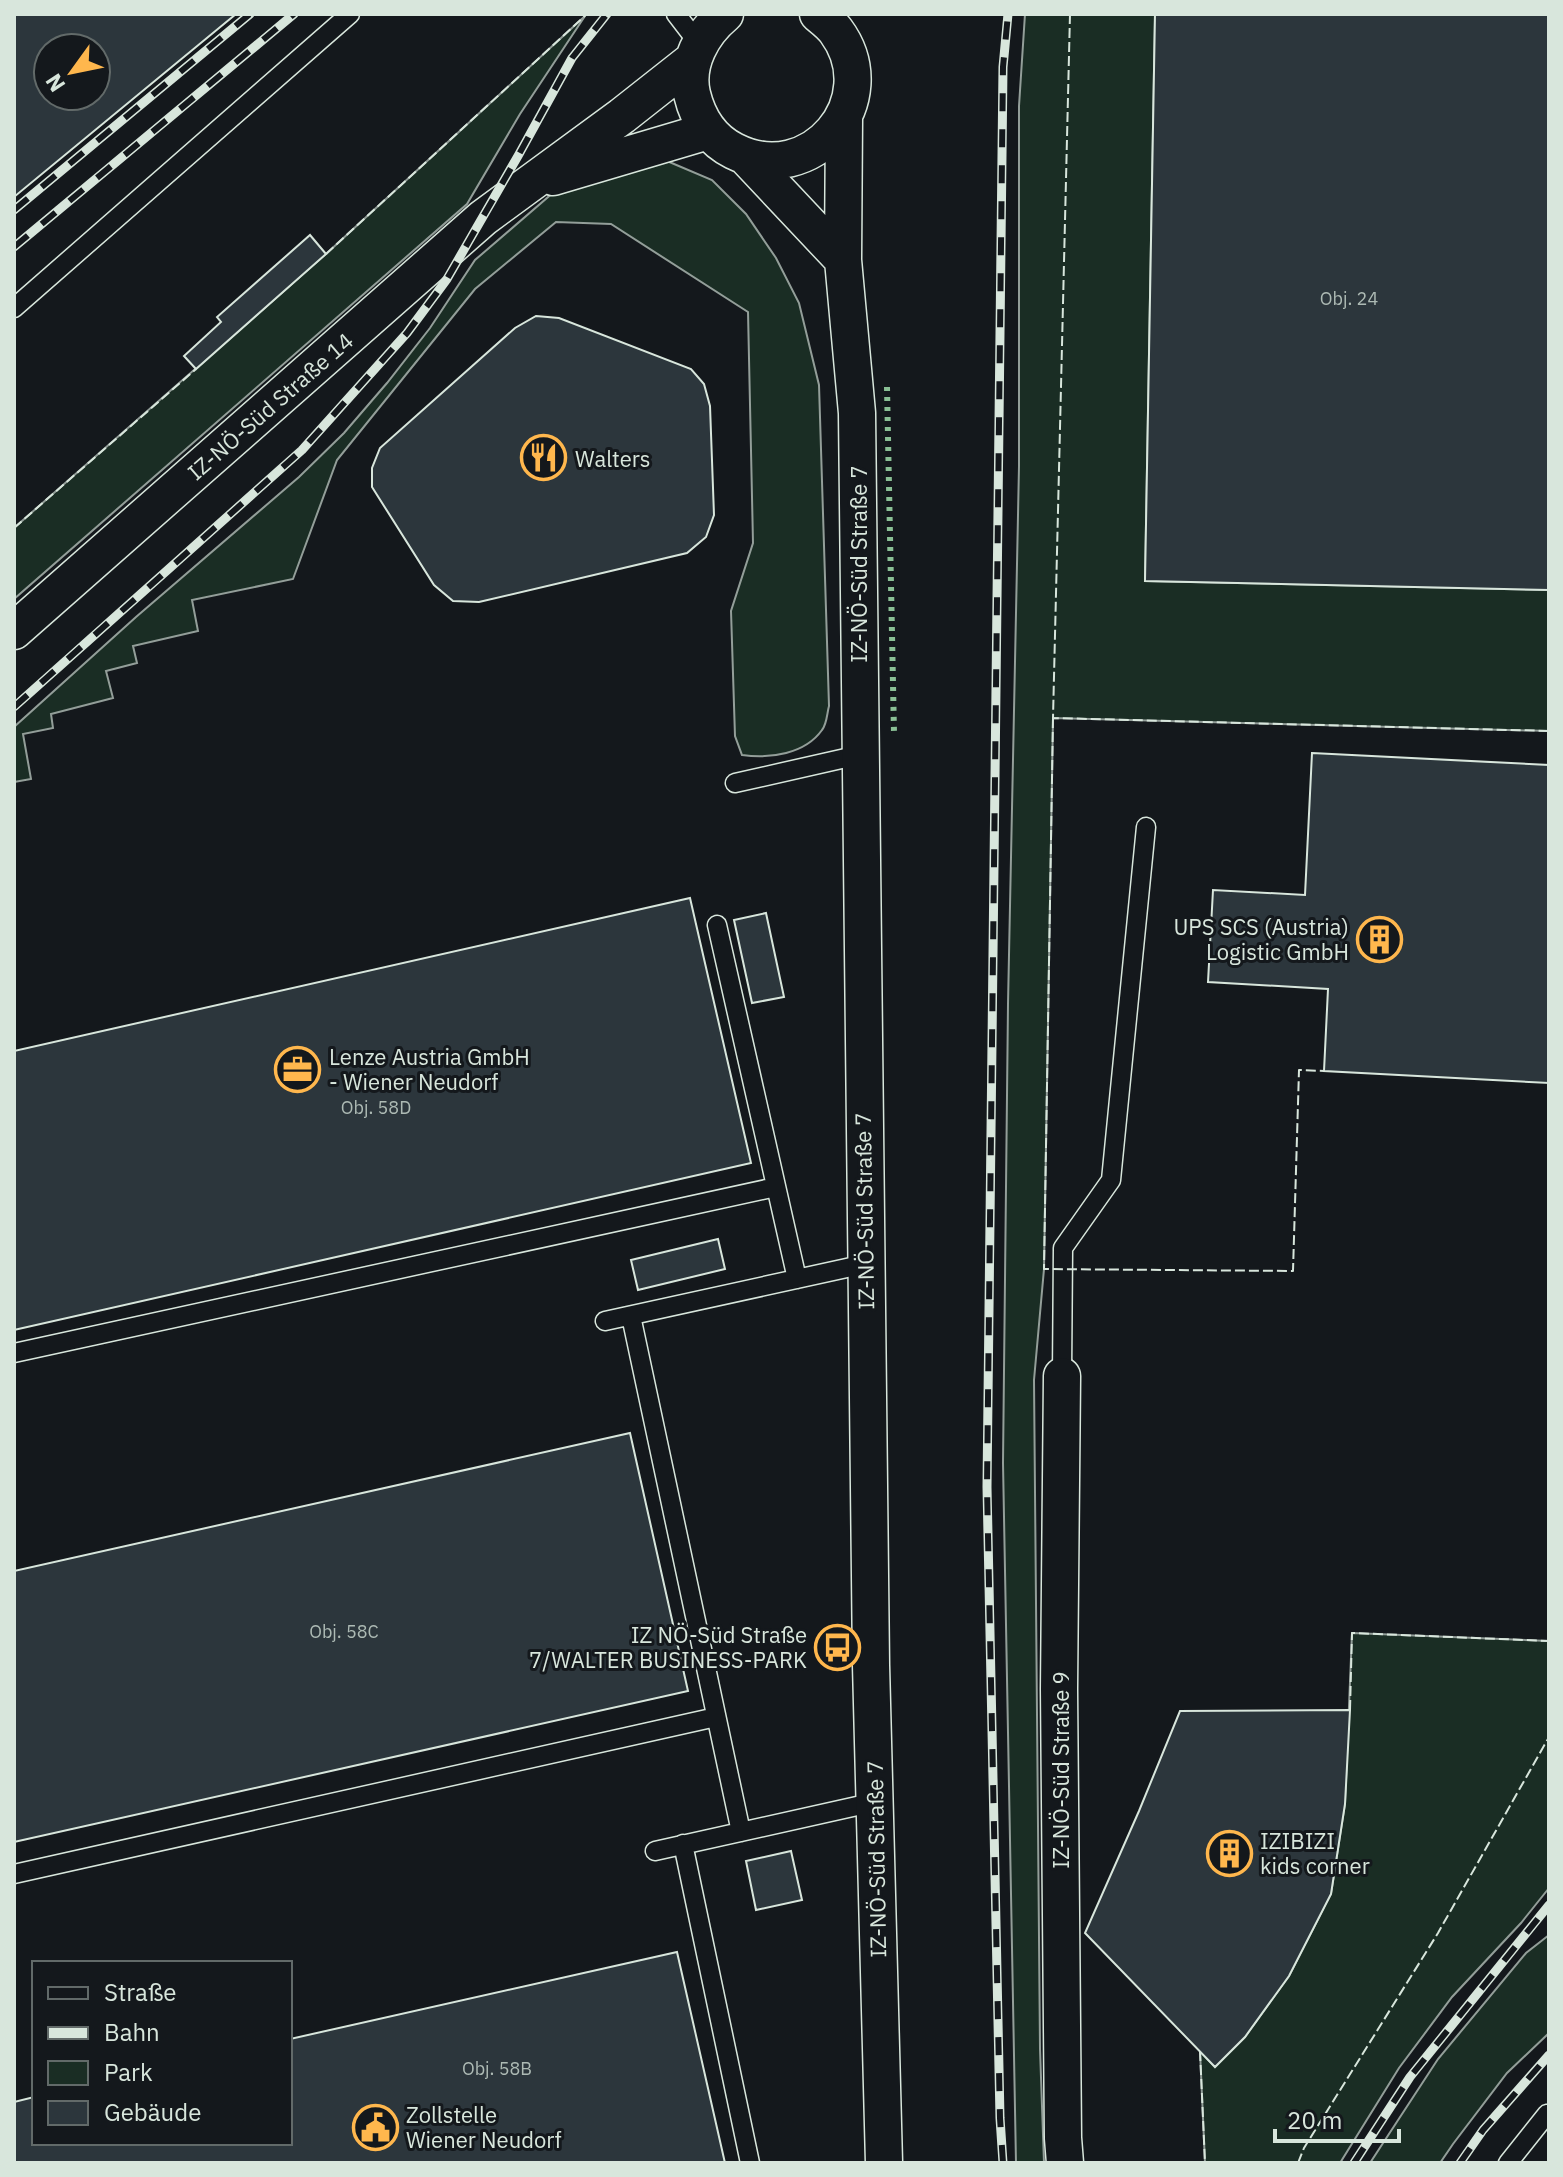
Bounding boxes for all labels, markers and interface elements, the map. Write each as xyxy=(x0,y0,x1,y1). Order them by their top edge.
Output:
north arrow xyxy=(32,32,112,112)
text: N xyxy=(38,69,71,98)
house number: Obj. 24 xyxy=(1320,287,1378,310)
street label: IZ-NÖ-Süd Straße 14 xyxy=(181,326,359,486)
restaurant icon: Walters xyxy=(520,434,568,482)
place label: Walters xyxy=(575,444,651,473)
street label: IZ-NÖ-Süd Straße 7 xyxy=(844,465,873,663)
place label: UPS SCS (Austria) Logistic GmbH xyxy=(1173,912,1349,966)
building icon: UPS SCS (Austria) Logistic GmbH xyxy=(1356,915,1404,963)
place label: Lenze Austria GmbH - Wiener Neudorf xyxy=(329,1042,530,1096)
office icon: Lenze Austria GmbH - Wiener Neudorf xyxy=(274,1045,322,1093)
house number: Obj. 58D xyxy=(341,1096,411,1119)
street label: IZ-NÖ-Süd Straße 7 xyxy=(848,1112,880,1310)
house number: Obj. 58C xyxy=(309,1620,379,1643)
place label: IZ NÖ-Süd Straße 7/WALTER BUSINESS-PARK xyxy=(529,1620,807,1674)
bus stop icon: IZ NÖ-Süd Straße 7/WALTER BUSINESS-PARK xyxy=(814,1623,862,1671)
street label: IZ-NÖ-Süd Straße 9 xyxy=(1046,1671,1075,1869)
street label: IZ-NÖ-Süd Straße 7 xyxy=(860,1760,892,1958)
place label: IZIBIZI kids corner xyxy=(1260,1826,1370,1880)
building icon: IZIBIZI kids corner xyxy=(1205,1829,1253,1877)
legend xyxy=(32,1961,292,2145)
text: Straße xyxy=(104,1976,176,2008)
text: Bahn xyxy=(104,2016,160,2048)
text: Park xyxy=(104,2056,153,2088)
house number: Obj. 58B xyxy=(462,2057,532,2080)
scale bar xyxy=(1275,2093,1399,2143)
text: Gebäude xyxy=(104,2096,201,2128)
place label: Zollstelle Wiener Neudorf xyxy=(406,2100,562,2154)
public building icon: Zollstelle Wiener Neudorf xyxy=(351,2103,399,2151)
text: 20 m xyxy=(1287,2104,1342,2136)

